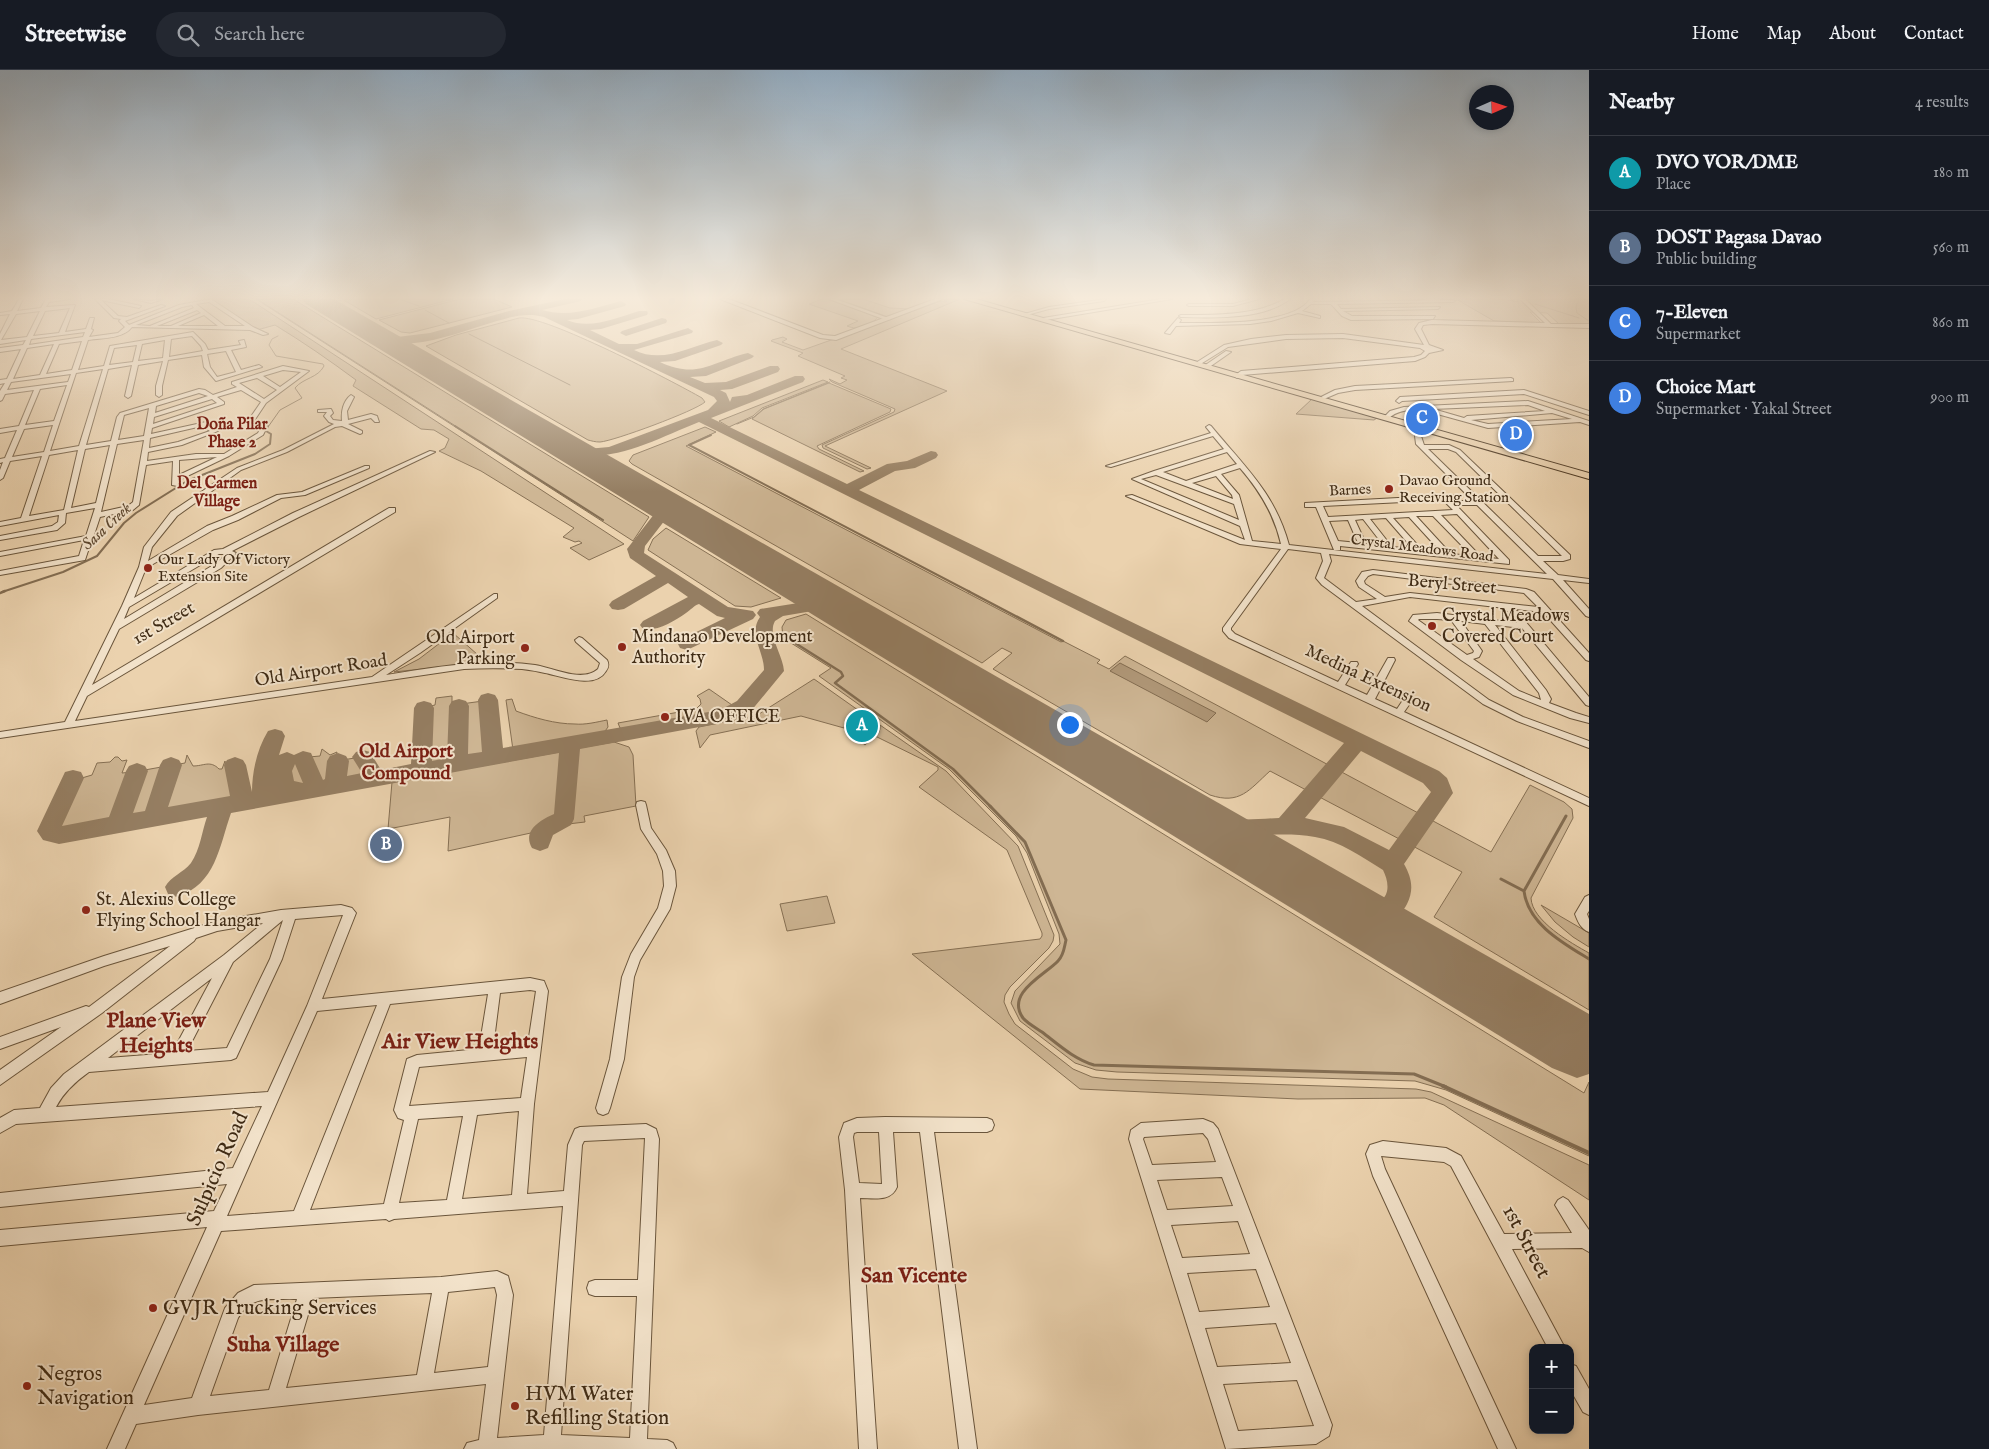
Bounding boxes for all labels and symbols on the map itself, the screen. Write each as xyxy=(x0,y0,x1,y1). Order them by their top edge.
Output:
north arrow xyxy=(1469,85,1514,130)
pin: C xyxy=(1406,400,1438,438)
district label: Doña Pilar Phase 2 xyxy=(196,415,268,453)
pin: D xyxy=(1500,416,1532,454)
place label: Davao Ground Receiving Station xyxy=(1399,471,1509,507)
district label: Del Carmen Village xyxy=(177,474,258,512)
street label: Barnes xyxy=(1328,479,1372,501)
marker: Davao Ground Receiving Station xyxy=(1383,483,1395,495)
water label: Sasa Creek xyxy=(78,499,136,555)
street label: Crystal Meadows Road xyxy=(1350,530,1495,566)
place label: Our Lady Of Victory Extension Site xyxy=(158,550,291,586)
marker: Our Lady Of Victory Extension Site xyxy=(142,562,154,574)
street label: Beryl Street xyxy=(1407,570,1497,600)
street label: 1st Street xyxy=(129,597,199,651)
place label: Crystal Meadows Covered Court xyxy=(1442,605,1569,649)
marker: Crystal Meadows Covered Court xyxy=(1426,620,1438,632)
place label: Mindanao Development Authority xyxy=(631,626,813,670)
place label: Old Airport Parking xyxy=(426,627,515,671)
street label: Medina Extension xyxy=(1301,640,1435,718)
marker: Mindanao Development Authority xyxy=(616,641,628,653)
marker: Old Airport Parking xyxy=(519,642,531,654)
street label: Old Airport Road xyxy=(253,649,389,693)
place label: IVA OFFICE xyxy=(675,706,780,729)
pin: A xyxy=(846,707,878,745)
marker: IVA OFFICE xyxy=(659,711,671,723)
your location xyxy=(1057,712,1083,738)
district label: Old Airport Compound xyxy=(359,740,453,786)
pin: B xyxy=(370,826,402,864)
place label: St. Alexius College Flying School Hangar xyxy=(96,889,261,933)
marker: St. Alexius College Flying School Hangar xyxy=(80,904,92,916)
district label: Plane View Heights xyxy=(106,1007,207,1060)
district label: Air View Heights xyxy=(381,1028,539,1056)
street label: Sulpicio Road xyxy=(181,1107,255,1230)
street label: 1st Street xyxy=(1495,1201,1557,1283)
district label: San Vicente xyxy=(861,1262,967,1290)
place label: GVJR Trucking Services xyxy=(163,1295,377,1322)
marker: GVJR Trucking Services xyxy=(147,1302,159,1314)
district label: Suha Village xyxy=(227,1331,339,1359)
place label: Negros Navigation xyxy=(37,1361,134,1412)
marker: Negros Navigation xyxy=(21,1380,33,1392)
place label: HVM Water Refilling Station xyxy=(525,1381,669,1432)
marker: HVM Water Refilling Station xyxy=(509,1400,521,1412)

